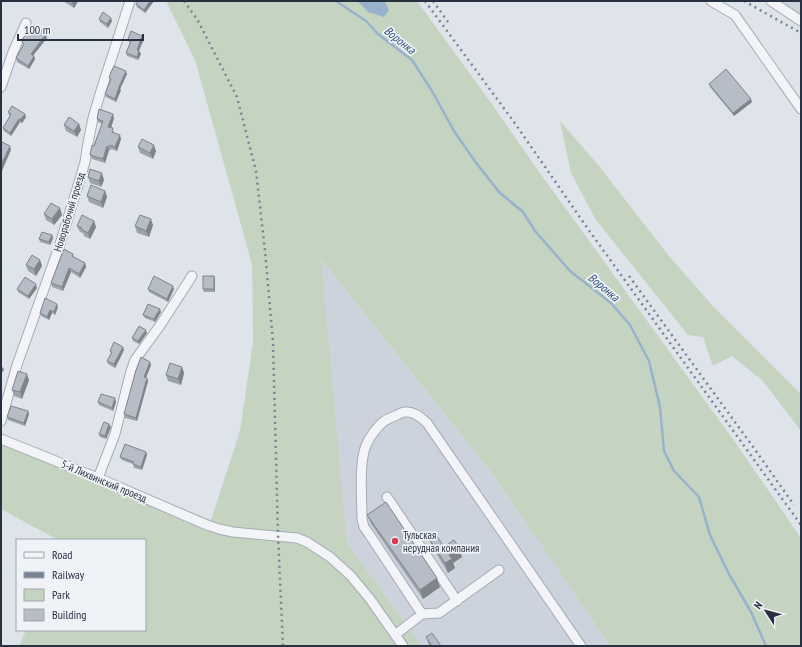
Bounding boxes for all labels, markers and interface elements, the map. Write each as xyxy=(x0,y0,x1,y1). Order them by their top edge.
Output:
scale bar xyxy=(18,16,143,42)
text: 100 m xyxy=(24,22,51,37)
water label: Воронка xyxy=(381,23,420,58)
street label: Новорабочий проезд xyxy=(50,170,88,253)
water label: Воронка xyxy=(585,270,623,305)
street label: 5-й Лихвинский проезд xyxy=(59,457,149,505)
place label: Тульская нерудная компания xyxy=(403,528,479,555)
marker: Тульская нерудная компания xyxy=(390,536,400,546)
legend xyxy=(16,539,146,631)
text: Road xyxy=(52,547,72,562)
text: Railway xyxy=(52,567,85,582)
text: Park xyxy=(52,587,70,602)
north arrow xyxy=(746,591,786,631)
text: N xyxy=(750,599,765,612)
text: Building xyxy=(52,607,87,622)

